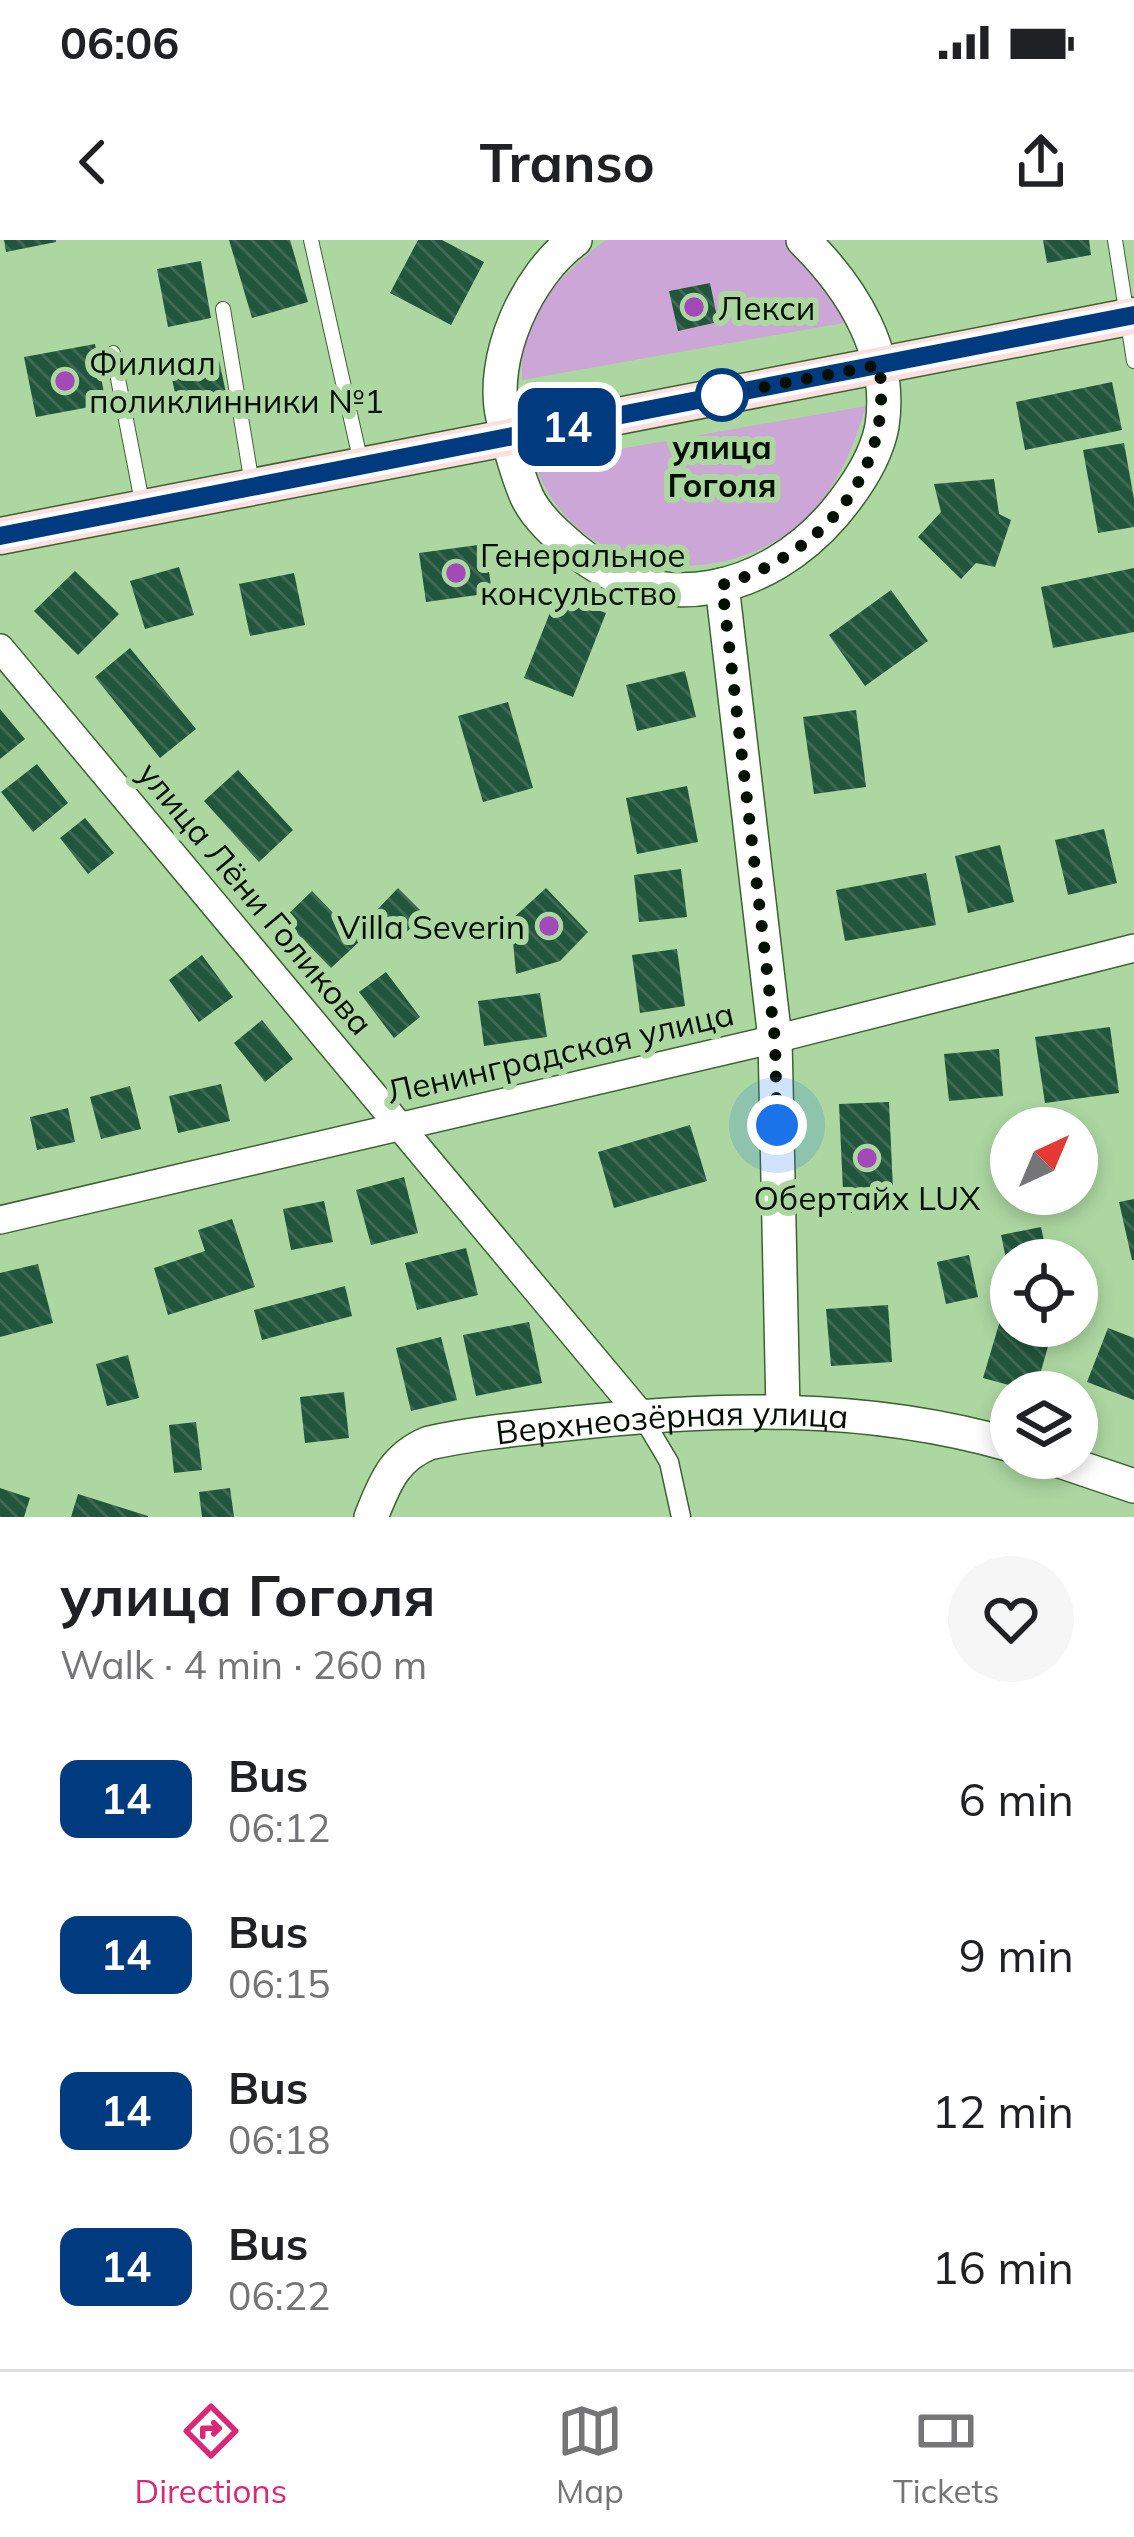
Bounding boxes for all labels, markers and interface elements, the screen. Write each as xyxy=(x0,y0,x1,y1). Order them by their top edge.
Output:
text: 06:06 xyxy=(60,14,179,70)
text: Transo xyxy=(479,128,655,196)
icon: back xyxy=(60,129,126,195)
icon: share xyxy=(1008,129,1074,195)
place label: Лекси xyxy=(718,287,815,328)
marker: Лекси xyxy=(681,294,707,320)
place label: Филиал поликлинники №1 xyxy=(89,342,384,421)
marker: Филиал поликлинники №1 xyxy=(52,368,78,394)
marker: улица Гоголя xyxy=(697,370,747,420)
line badge: 14 xyxy=(513,388,621,466)
text: 14 xyxy=(542,400,592,453)
place label: улица Гоголя xyxy=(668,426,776,505)
place label: Генеральное консульство xyxy=(480,534,686,613)
marker: Генеральное консульство xyxy=(443,560,469,586)
street label: улица Лёни Голикова xyxy=(130,753,382,1043)
place label: Villa Severin xyxy=(337,906,525,947)
marker: Villa Severin xyxy=(536,913,562,939)
street label: Ленинградская улица xyxy=(382,992,738,1112)
your location xyxy=(747,1095,807,1155)
north arrow xyxy=(990,1107,1098,1215)
map controls xyxy=(990,1107,1098,1479)
marker: Обертайх LUX xyxy=(854,1145,880,1171)
place label: Обертайх LUX xyxy=(754,1177,981,1218)
button: locate xyxy=(990,1239,1098,1347)
button: layers xyxy=(990,1371,1098,1479)
street label: Верхнеозёрная улица xyxy=(493,1391,850,1452)
button: heart xyxy=(948,1556,1074,1682)
text: улица Гоголя xyxy=(60,1559,436,1630)
text: Walk · 4 min · 260 m xyxy=(60,1640,427,1689)
text: Bus xyxy=(228,1747,308,1803)
text: 6 min xyxy=(959,1771,1074,1827)
text: 14 xyxy=(101,1772,151,1825)
text: 06:12 xyxy=(228,1803,331,1852)
text: Bus xyxy=(228,1903,308,1959)
text: 9 min xyxy=(959,1927,1074,1983)
text: 14 xyxy=(101,1928,151,1981)
text: 06:15 xyxy=(228,1959,331,2008)
text: Bus xyxy=(228,2059,308,2115)
text: 12 min xyxy=(932,2083,1074,2139)
text: 14 xyxy=(101,2084,151,2137)
text: 06:18 xyxy=(228,2115,331,2164)
text: Bus xyxy=(228,2215,308,2271)
text: 16 min xyxy=(932,2239,1074,2295)
text: 14 xyxy=(101,2240,151,2293)
text: 06:22 xyxy=(228,2271,331,2320)
tab: Directions xyxy=(134,2398,287,2511)
tab: Map xyxy=(556,2398,624,2511)
tab: Tickets xyxy=(893,2398,999,2511)

